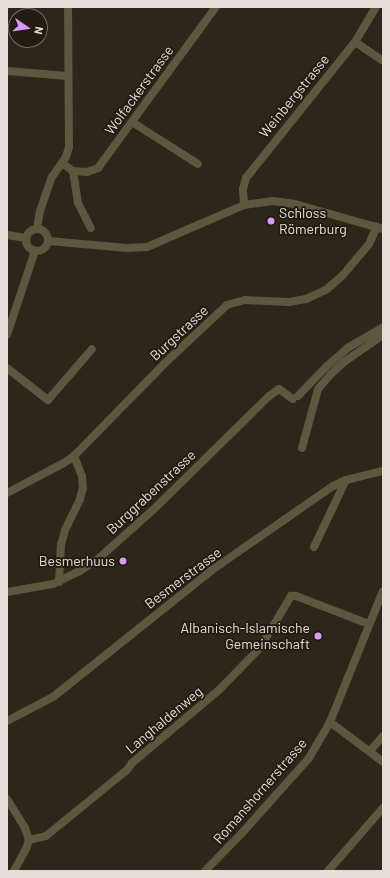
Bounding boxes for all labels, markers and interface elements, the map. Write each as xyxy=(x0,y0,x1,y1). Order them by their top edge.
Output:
north arrow xyxy=(8,8,48,48)
text: N xyxy=(32,26,46,36)
street label: Wolfackerstrasse xyxy=(101,42,177,138)
street label: Weinbergstrasse xyxy=(255,51,333,141)
place label: Schloss Römerburg xyxy=(279,205,347,238)
marker: Schloss Römerburg xyxy=(266,216,276,226)
street label: Burgstrasse xyxy=(147,302,211,364)
street label: Burggrabenstrasse xyxy=(103,446,199,538)
street label: Besmerstrasse xyxy=(141,544,225,612)
place label: Besmerhuus xyxy=(39,553,115,569)
marker: Besmerhuus xyxy=(118,556,128,566)
place label: Albanisch-Islamische Gemeinschaft xyxy=(181,620,310,652)
marker: Albanisch-Islamische Gemeinschaft xyxy=(313,631,323,641)
street label: Langhaldenweg xyxy=(122,683,206,757)
street label: Romanshornerstrasse xyxy=(210,735,310,847)

